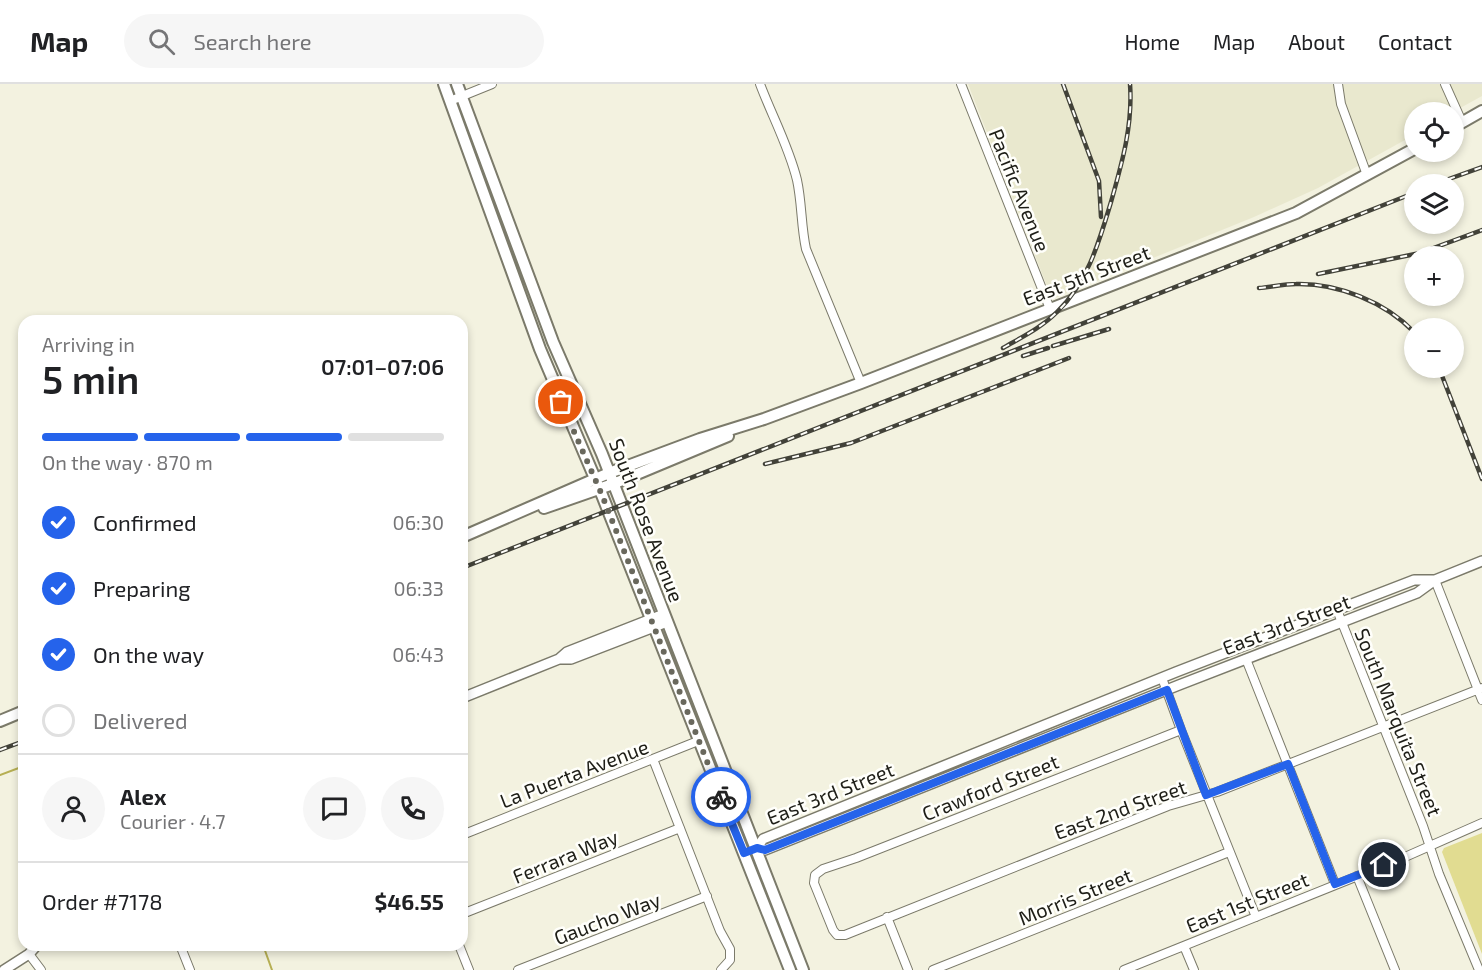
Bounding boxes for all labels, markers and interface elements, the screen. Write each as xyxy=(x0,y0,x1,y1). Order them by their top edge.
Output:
search box xyxy=(124,14,544,68)
text: Map xyxy=(30,24,88,58)
icon: search xyxy=(145,25,178,58)
text: Search here xyxy=(193,28,312,54)
text: Home xyxy=(1124,29,1180,54)
text: Map xyxy=(1213,29,1255,54)
text: About xyxy=(1288,29,1345,54)
text: Contact xyxy=(1378,29,1452,54)
map controls xyxy=(1404,102,1464,378)
button: locate xyxy=(1404,102,1464,162)
street label: Pacific Avenue xyxy=(984,125,1056,255)
button: layers xyxy=(1404,174,1464,234)
street label: East 5th Street xyxy=(1019,240,1153,310)
button: + xyxy=(1404,246,1464,306)
button: − xyxy=(1404,318,1464,378)
text: Arriving in xyxy=(42,332,135,356)
text: 07:01–07:06 xyxy=(321,353,444,379)
text: 5 min xyxy=(42,355,140,402)
pin xyxy=(535,376,586,427)
icon: bag xyxy=(544,385,577,418)
street label: South Rose Avenue xyxy=(605,435,689,605)
text: On the way · 870 m xyxy=(42,450,213,474)
icon: check xyxy=(42,506,75,539)
text: Confirmed xyxy=(93,509,197,535)
text: 06:30 xyxy=(393,510,444,534)
icon: check xyxy=(42,572,75,605)
text: Preparing xyxy=(93,575,191,601)
text: 06:33 xyxy=(394,576,444,600)
street label: East 3rd Street xyxy=(1219,588,1354,659)
street label: South Marquita Street xyxy=(1350,625,1448,820)
icon: check xyxy=(42,638,75,671)
text: On the way xyxy=(93,641,204,667)
text: 06:43 xyxy=(392,642,444,666)
text: Delivered xyxy=(93,707,188,733)
street label: La Puerta Avenue xyxy=(496,734,652,812)
street label: Crawford Street xyxy=(918,749,1062,825)
street label: East 3rd Street xyxy=(763,756,897,829)
courier xyxy=(691,767,751,827)
street label: East 2nd Street xyxy=(1051,774,1190,844)
button: person xyxy=(42,777,105,840)
button: chat xyxy=(303,777,366,840)
button: phone xyxy=(381,777,444,840)
icon: bike xyxy=(705,781,738,814)
text: Alex xyxy=(120,783,166,809)
text: Courier · 4.7 xyxy=(120,809,226,833)
street label: Ferrara Way xyxy=(509,824,622,888)
pin xyxy=(1358,839,1409,890)
icon: home xyxy=(1367,848,1400,881)
street label: Morris Street xyxy=(1015,862,1136,930)
street label: East 1st Street xyxy=(1182,866,1312,938)
street label: Gaucho Way xyxy=(550,887,664,949)
text: Order #7178 xyxy=(42,888,163,914)
text: $46.55 xyxy=(375,888,444,914)

